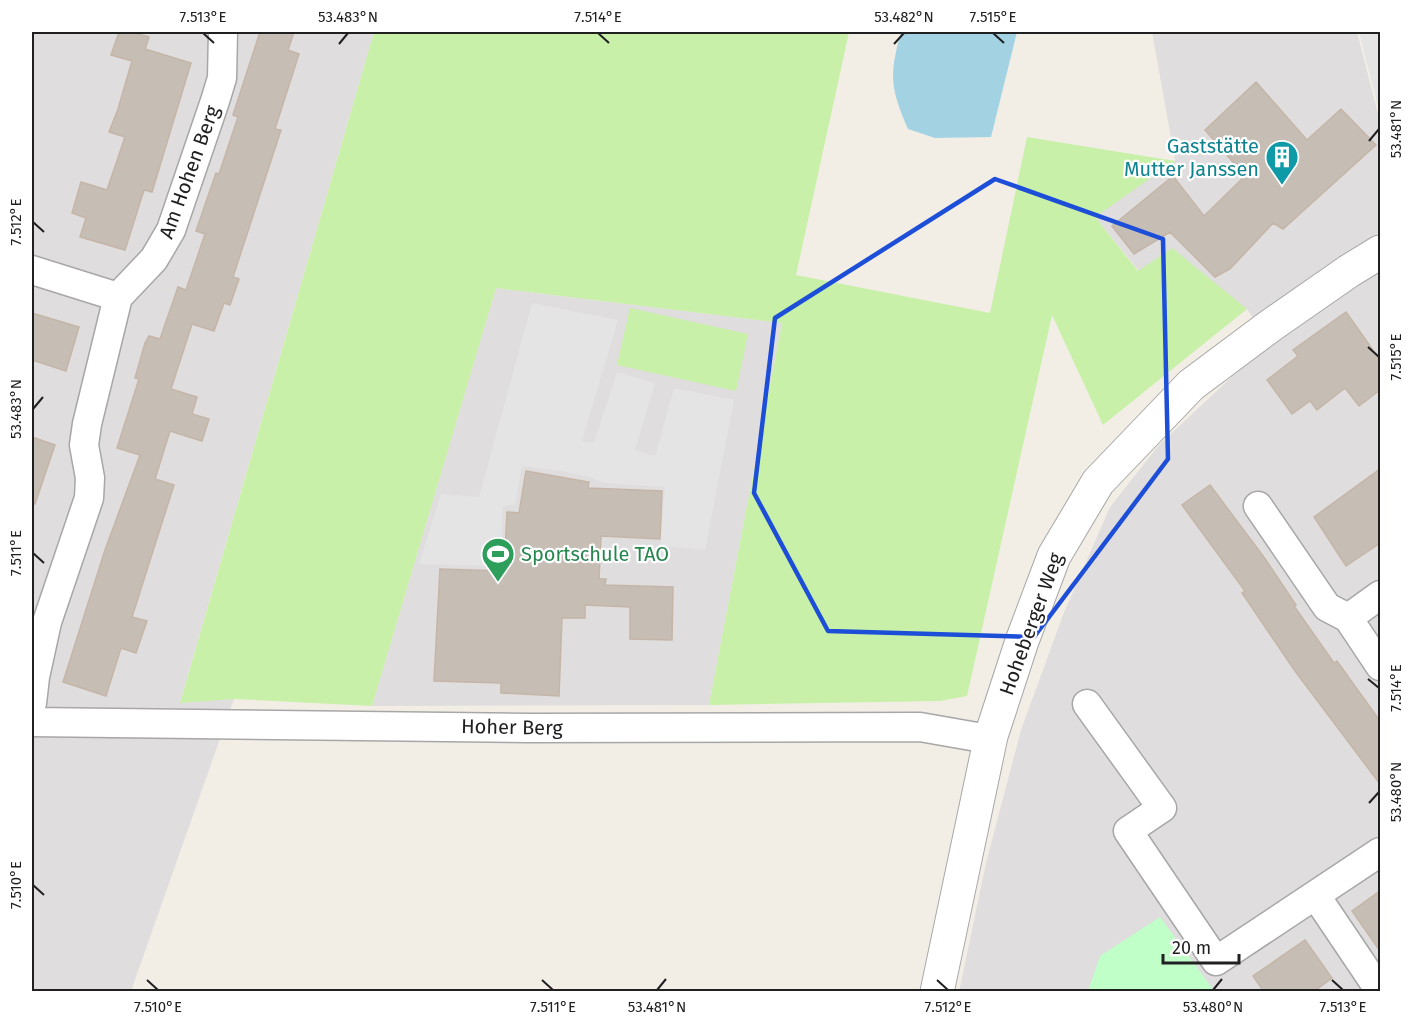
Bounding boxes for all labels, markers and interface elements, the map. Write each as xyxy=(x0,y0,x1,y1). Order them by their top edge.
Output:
text: 7.513°E xyxy=(179,8,227,26)
text: 53.483°N xyxy=(318,8,378,26)
text: 7.514°E xyxy=(574,8,622,26)
text: 53.482°N xyxy=(874,8,934,26)
text: 7.515°E xyxy=(970,8,1016,26)
text: 53.481°N xyxy=(1387,100,1405,158)
street label: Am Hohen Berg xyxy=(154,102,224,242)
place label: Gaststätte Mutter Janssen xyxy=(1124,134,1259,181)
building icon: Gaststätte Mutter Janssen xyxy=(1264,139,1300,186)
text: 7.512°E xyxy=(7,199,25,245)
text: 7.515°E xyxy=(1387,334,1405,380)
text: 53.483°N xyxy=(7,379,25,439)
text: 7.511°E xyxy=(7,530,25,576)
sports icon: Sportschule TAO xyxy=(480,536,516,583)
place label: Sportschule TAO xyxy=(521,542,669,566)
street label: Hoheberger Weg xyxy=(994,549,1068,698)
text: 7.514°E xyxy=(1387,664,1405,712)
street label: Hoher Berg xyxy=(461,714,564,740)
text: 53.480°N xyxy=(1387,762,1405,822)
text: 7.510°E xyxy=(7,861,25,909)
scale bar xyxy=(1163,927,1240,965)
text: 20 m xyxy=(1172,937,1211,959)
text: 7.510°E xyxy=(134,998,182,1016)
text: 7.511°E xyxy=(530,998,576,1016)
text: 53.481°N xyxy=(628,998,686,1016)
text: 7.512°E xyxy=(925,998,971,1016)
text: 53.480°N xyxy=(1183,998,1243,1016)
text: 7.513°E xyxy=(1319,998,1367,1016)

